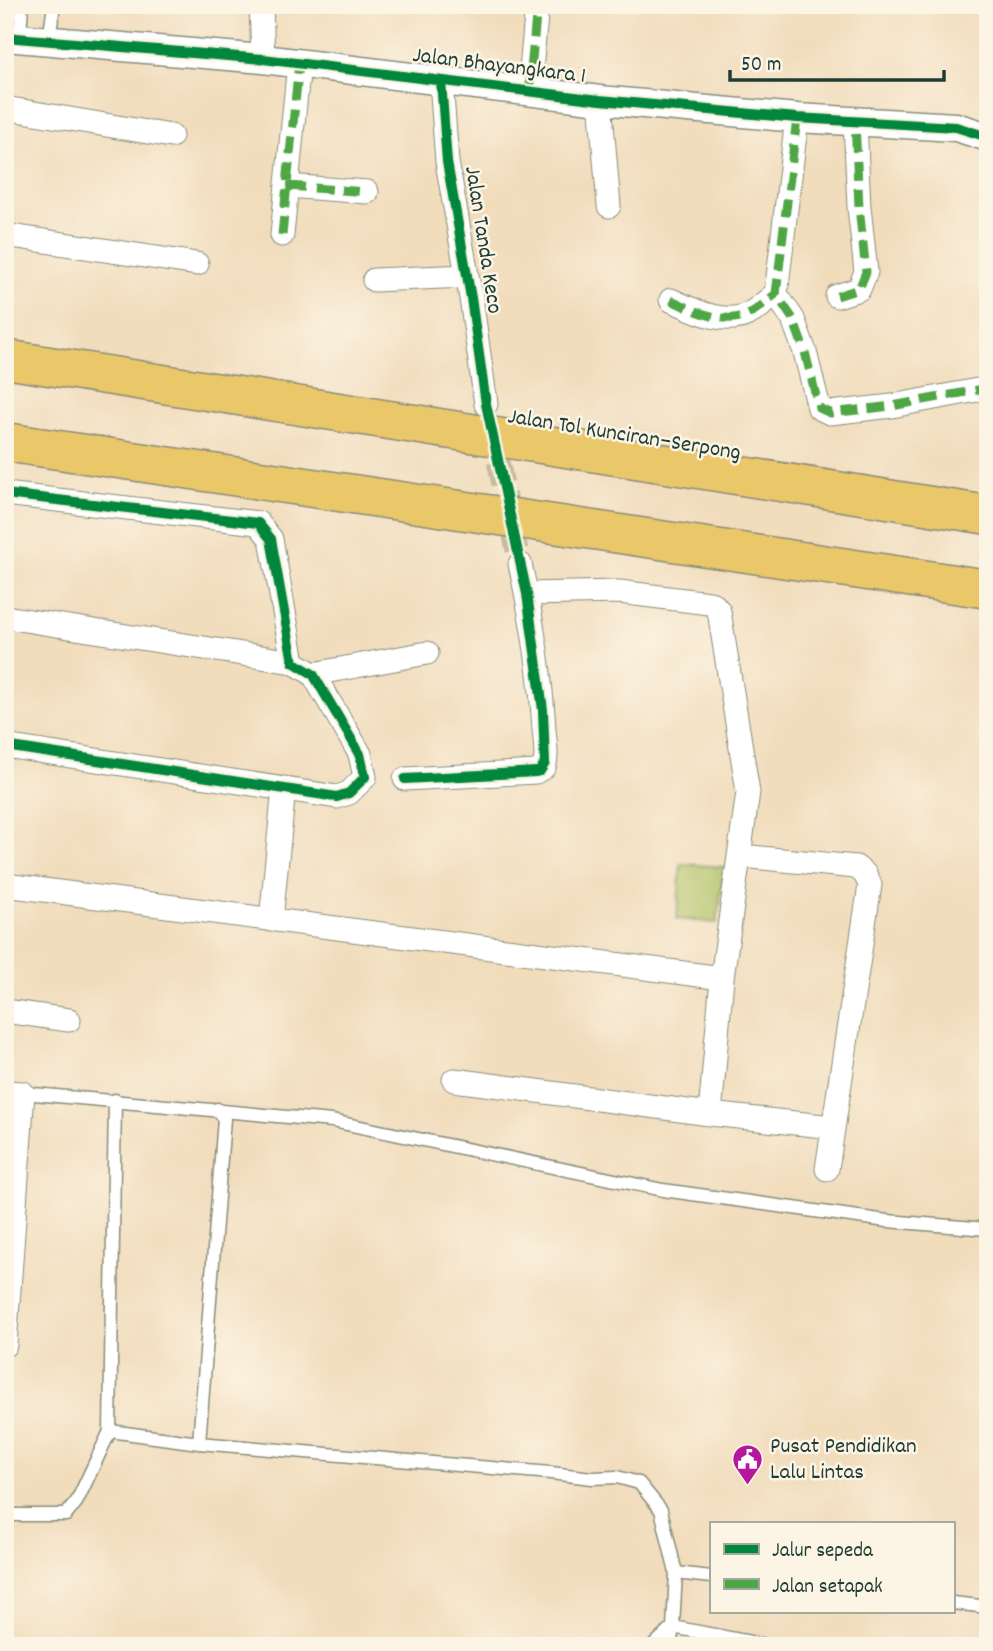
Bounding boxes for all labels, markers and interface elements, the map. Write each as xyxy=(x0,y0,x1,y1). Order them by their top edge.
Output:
scale bar xyxy=(730,38,944,82)
street label: Jalan Bhayangkara 1 xyxy=(411,40,587,94)
text: 50 m xyxy=(741,51,781,81)
street label: Jalan Tanda Keco xyxy=(454,164,510,316)
street label: Jalan Tol Kunciran–Serpong xyxy=(505,401,743,471)
place label: Pusat Pendidikan Lalu Lintas xyxy=(770,1431,917,1490)
public building icon: Pusat Pendidikan Lalu Lintas xyxy=(730,1443,764,1487)
legend xyxy=(710,1522,954,1612)
text: Jalur sepeda xyxy=(772,1537,874,1567)
text: Jalan setapak xyxy=(772,1573,883,1603)

